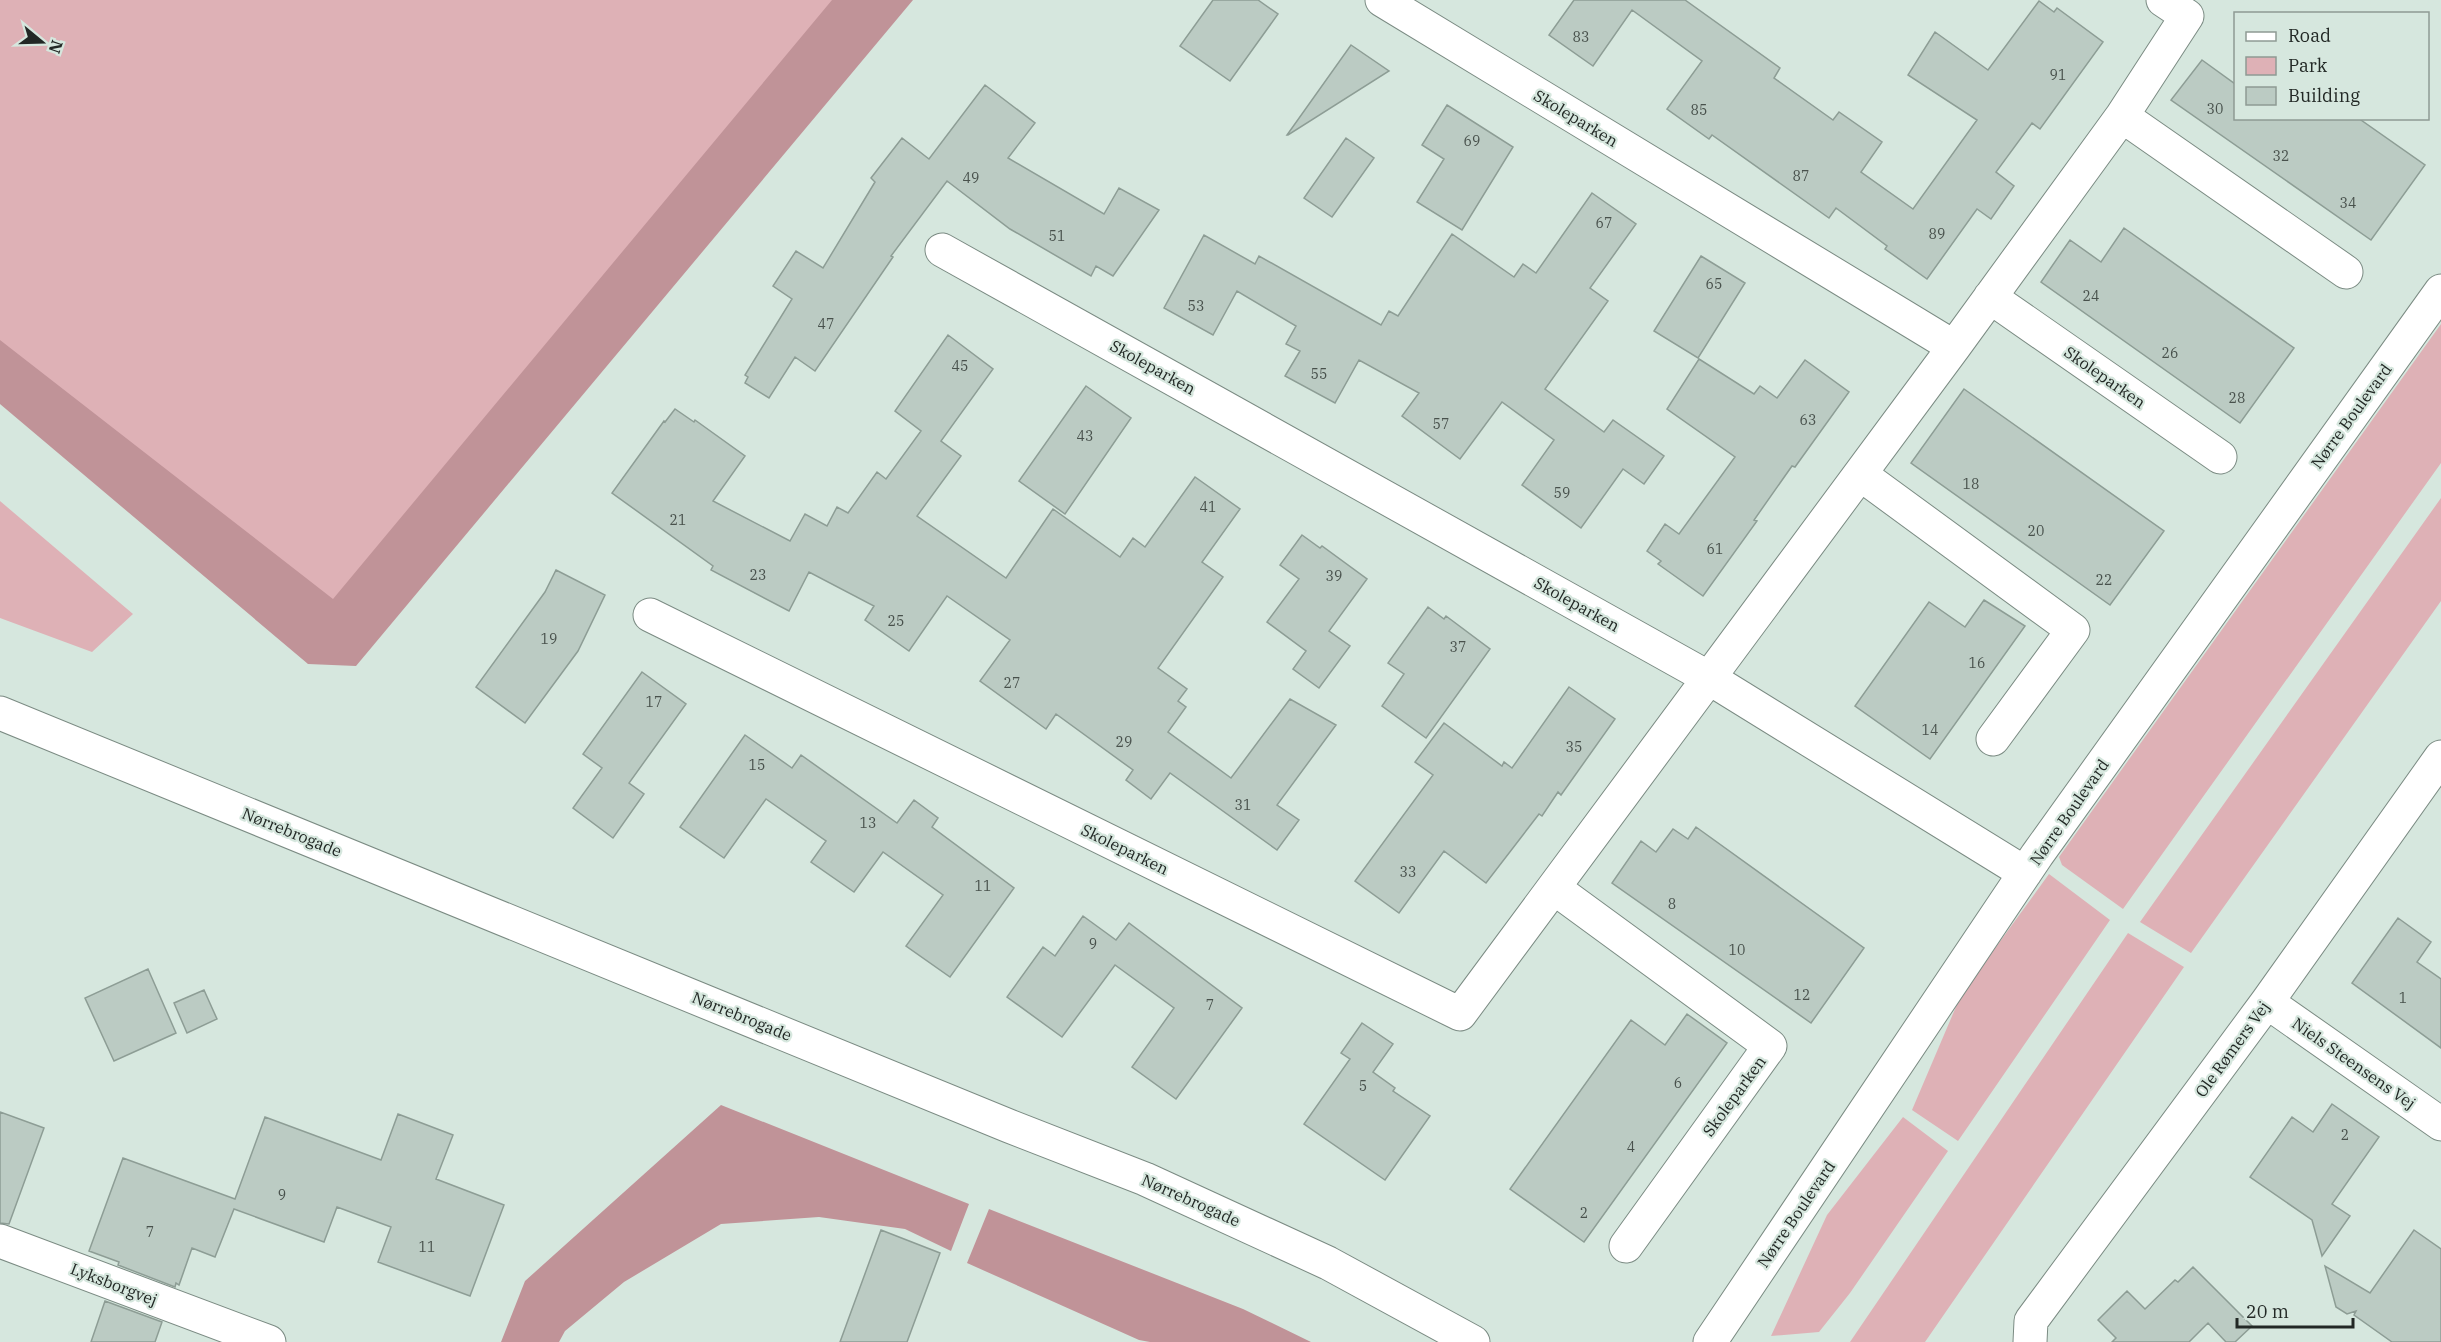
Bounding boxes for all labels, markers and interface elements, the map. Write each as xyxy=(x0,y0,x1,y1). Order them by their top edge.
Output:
north arrow xyxy=(12,12,72,72)
legend xyxy=(2234,12,2429,120)
text: Road xyxy=(2288,24,2331,47)
house number: 83 xyxy=(1573,28,1589,46)
text: N xyxy=(45,38,68,56)
text: Park xyxy=(2288,54,2328,77)
house number: 91 xyxy=(2050,66,2066,84)
text: Building xyxy=(2288,84,2360,107)
street label: Skoleparken xyxy=(1530,85,1622,151)
house number: 30 xyxy=(2207,100,2223,118)
house number: 85 xyxy=(1691,101,1707,119)
house number: 69 xyxy=(1464,132,1480,150)
house number: 32 xyxy=(2273,147,2289,165)
house number: 87 xyxy=(1793,167,1809,185)
house number: 49 xyxy=(963,169,979,187)
house number: 34 xyxy=(2340,194,2356,212)
house number: 67 xyxy=(1596,214,1612,232)
house number: 89 xyxy=(1929,225,1945,243)
house number: 51 xyxy=(1049,227,1065,245)
house number: 65 xyxy=(1706,275,1722,293)
house number: 24 xyxy=(2083,287,2099,305)
house number: 53 xyxy=(1188,297,1204,315)
house number: 47 xyxy=(818,315,834,333)
street label: Skoleparken xyxy=(1107,335,1199,399)
street label: Skoleparken xyxy=(2061,342,2149,412)
house number: 26 xyxy=(2162,344,2178,362)
house number: 45 xyxy=(952,357,968,375)
street label: Nørre Boulevard xyxy=(2306,359,2396,472)
house number: 55 xyxy=(1311,365,1327,383)
house number: 28 xyxy=(2229,389,2245,407)
house number: 63 xyxy=(1800,411,1816,429)
house number: 57 xyxy=(1433,415,1449,433)
house number: 43 xyxy=(1077,427,1093,445)
house number: 18 xyxy=(1963,475,1979,493)
house number: 59 xyxy=(1554,484,1570,502)
house number: 41 xyxy=(1200,498,1216,516)
house number: 21 xyxy=(670,511,686,529)
house number: 20 xyxy=(2028,522,2044,540)
house number: 61 xyxy=(1707,540,1723,558)
house number: 23 xyxy=(750,566,766,584)
house number: 39 xyxy=(1326,567,1342,585)
house number: 22 xyxy=(2096,571,2112,589)
street label: Skoleparken xyxy=(1531,572,1623,636)
house number: 25 xyxy=(888,612,904,630)
house number: 19 xyxy=(541,630,557,648)
house number: 37 xyxy=(1450,638,1466,656)
house number: 16 xyxy=(1969,654,1985,672)
house number: 27 xyxy=(1004,674,1020,692)
house number: 17 xyxy=(646,693,662,711)
house number: 14 xyxy=(1922,721,1938,739)
house number: 29 xyxy=(1116,733,1132,751)
house number: 35 xyxy=(1566,738,1582,756)
street label: Nørre Boulevard xyxy=(2025,755,2113,869)
house number: 15 xyxy=(749,756,765,774)
house number: 31 xyxy=(1235,796,1251,814)
street label: Nørrebrogade xyxy=(239,803,345,861)
house number: 13 xyxy=(860,814,876,832)
street label: Skoleparken xyxy=(1078,819,1172,879)
house number: 33 xyxy=(1400,863,1416,881)
house number: 11 xyxy=(975,877,991,895)
house number: 8 xyxy=(1668,895,1676,913)
house number: 9 xyxy=(1089,935,1097,953)
house number: 10 xyxy=(1729,941,1745,959)
house number: 12 xyxy=(1794,986,1810,1004)
street label: Nørrebrogade xyxy=(689,987,795,1045)
house number: 1 xyxy=(2399,989,2407,1007)
house number: 7 xyxy=(1206,996,1214,1014)
street label: Ole Rømers Vej xyxy=(2190,997,2274,1101)
street label: Niels Steensens Vej xyxy=(2288,1013,2420,1113)
street label: Skoleparken xyxy=(1698,1052,1770,1140)
house number: 6 xyxy=(1674,1074,1682,1092)
house number: 5 xyxy=(1359,1077,1367,1095)
house number: 2 xyxy=(2341,1126,2349,1144)
house number: 4 xyxy=(1627,1138,1635,1156)
street label: Nørre Boulevard xyxy=(1753,1156,1839,1271)
street label: Nørrebrogade xyxy=(1139,1169,1243,1231)
house number: 9 xyxy=(278,1186,286,1204)
house number: 2 xyxy=(1580,1204,1588,1222)
house number: 7 xyxy=(146,1223,154,1241)
house number: 11 xyxy=(419,1238,435,1256)
street label: Lyksborgvej xyxy=(68,1258,160,1310)
scale bar xyxy=(2237,1291,2352,1329)
text: 20 m xyxy=(2246,1300,2289,1323)

